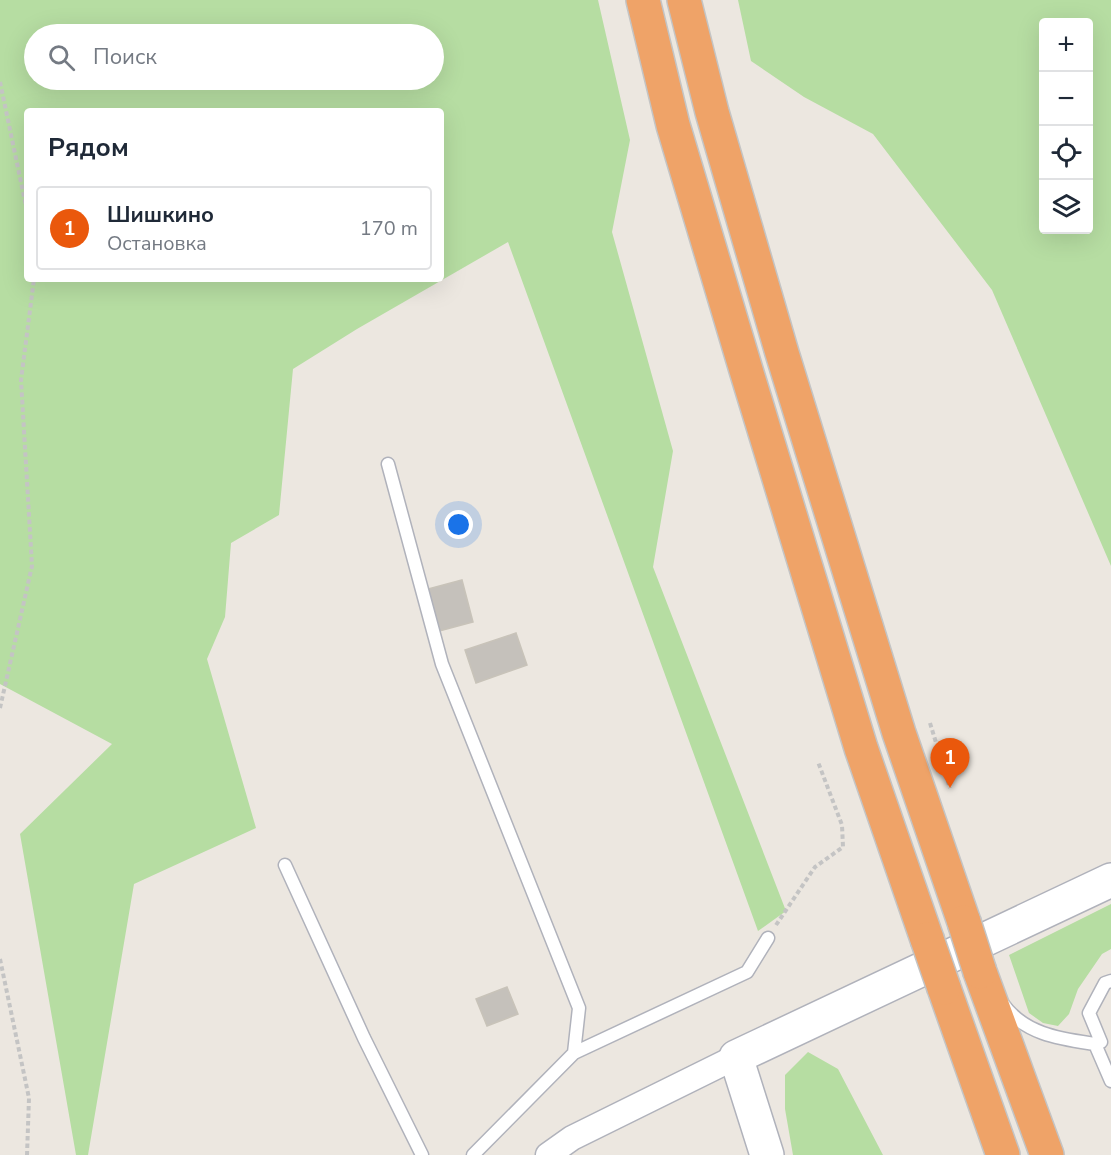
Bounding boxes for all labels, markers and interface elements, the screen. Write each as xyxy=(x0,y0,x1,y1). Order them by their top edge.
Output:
map controls xyxy=(1039,18,1093,234)
button: + xyxy=(1039,18,1093,72)
search box xyxy=(24,24,444,90)
icon: search xyxy=(45,41,78,74)
text: Поиск xyxy=(93,42,157,72)
button: − xyxy=(1039,72,1093,126)
button: locate xyxy=(1039,126,1093,180)
text: Рядом xyxy=(48,130,129,165)
button: layers xyxy=(1039,180,1093,234)
text: Шишкино xyxy=(107,200,214,230)
text: 1 xyxy=(64,215,76,242)
text: 170 m xyxy=(360,215,418,242)
text: Остановка xyxy=(107,230,207,257)
your location xyxy=(444,510,473,539)
pin: 1 xyxy=(930,738,970,788)

